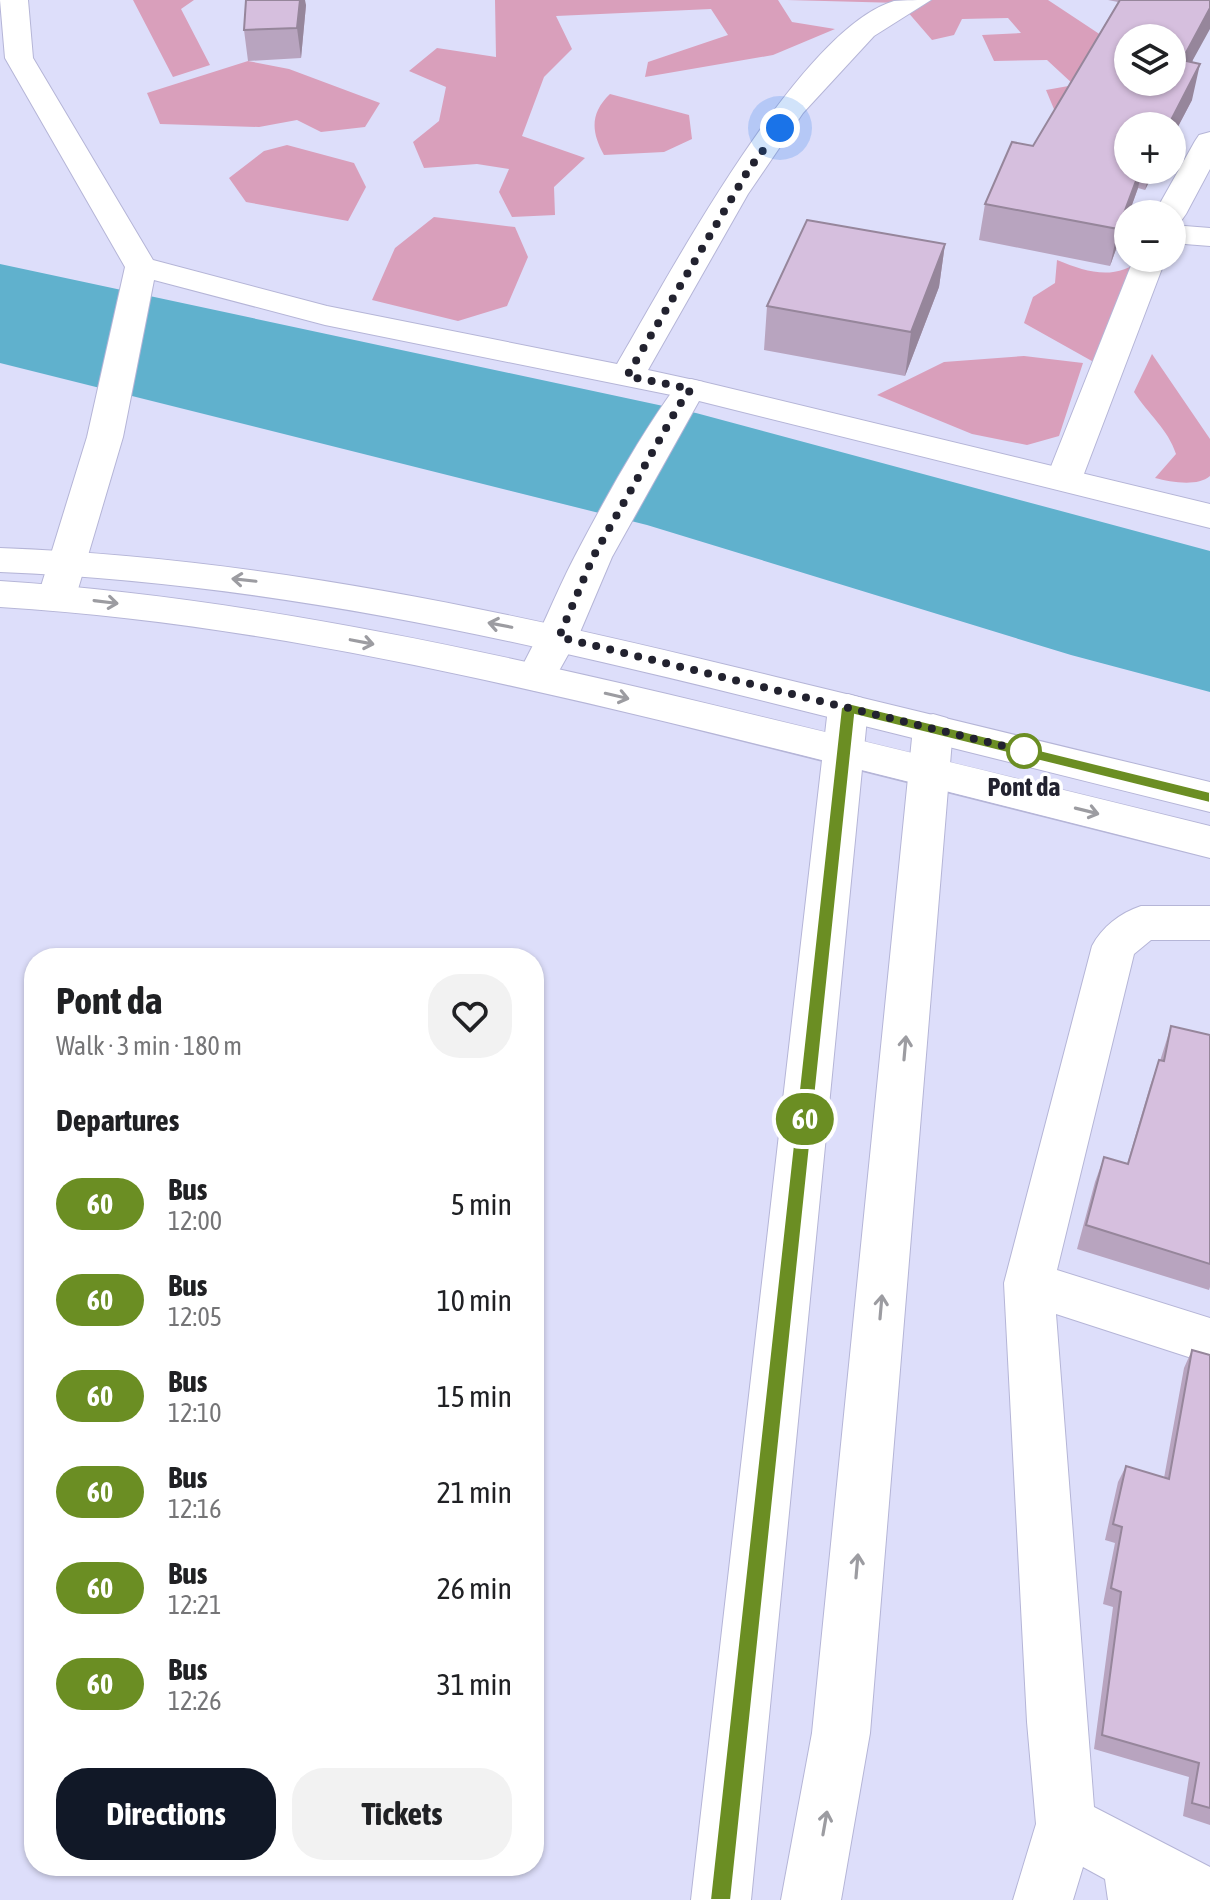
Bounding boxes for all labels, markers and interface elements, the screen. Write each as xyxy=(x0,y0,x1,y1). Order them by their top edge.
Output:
map controls xyxy=(1114,24,1186,272)
button: layers xyxy=(1114,24,1186,96)
your location xyxy=(760,108,800,148)
button: + xyxy=(1114,112,1186,184)
button: − xyxy=(1114,200,1186,272)
one-way arrow xyxy=(231,572,258,587)
one-way arrow xyxy=(92,595,118,610)
one-way arrow xyxy=(488,617,513,632)
one-way arrow xyxy=(349,635,375,650)
one-way arrow xyxy=(603,689,629,704)
marker: Pont da xyxy=(1007,734,1041,768)
place label: Pont da xyxy=(988,772,1060,802)
one-way arrow xyxy=(1073,804,1099,819)
button: heart xyxy=(428,974,512,1058)
text: Pont da xyxy=(56,979,162,1022)
text: Walk · 3 min · 180 m xyxy=(56,1031,242,1061)
one-way arrow xyxy=(898,1035,913,1062)
line badge: 60 xyxy=(769,1093,841,1145)
text: Departures xyxy=(56,1103,179,1137)
text: 60 xyxy=(792,1103,818,1135)
text: Bus xyxy=(168,1172,207,1206)
text: 5 min xyxy=(451,1187,512,1221)
text: 60 xyxy=(87,1188,113,1220)
text: 12:00 xyxy=(168,1206,222,1236)
text: Bus xyxy=(168,1268,207,1302)
text: 10 min xyxy=(437,1283,512,1317)
text: 60 xyxy=(87,1284,113,1316)
one-way arrow xyxy=(874,1294,889,1321)
text: 12:05 xyxy=(168,1302,222,1332)
text: Bus xyxy=(168,1364,207,1398)
text: 15 min xyxy=(437,1379,512,1413)
text: 60 xyxy=(87,1380,113,1412)
text: 12:10 xyxy=(168,1398,222,1428)
text: Bus xyxy=(168,1460,207,1494)
text: 21 min xyxy=(437,1475,512,1509)
text: 60 xyxy=(87,1476,113,1508)
text: 12:16 xyxy=(168,1494,222,1524)
one-way arrow xyxy=(850,1553,865,1579)
text: Bus xyxy=(168,1556,207,1590)
text: 26 min xyxy=(437,1571,512,1605)
text: 60 xyxy=(87,1572,113,1604)
text: 12:21 xyxy=(168,1590,222,1620)
text: Bus xyxy=(168,1652,207,1686)
text: 31 min xyxy=(437,1667,512,1701)
text: 60 xyxy=(87,1668,113,1700)
text: 12:26 xyxy=(168,1686,222,1716)
button: Directions xyxy=(56,1768,276,1860)
button: Tickets xyxy=(292,1768,512,1860)
one-way arrow xyxy=(818,1811,833,1837)

